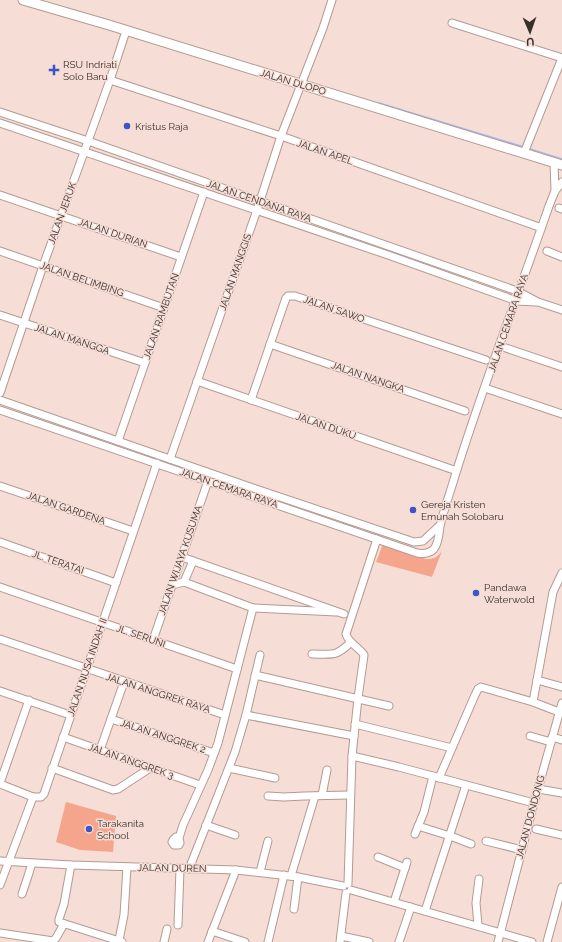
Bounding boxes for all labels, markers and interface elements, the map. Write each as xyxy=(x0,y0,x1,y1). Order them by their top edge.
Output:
north arrow xyxy=(510,12,550,52)
text: U xyxy=(526,35,535,48)
place label: RSU Indriati Solo Baru xyxy=(63,59,117,82)
marker: RSU Indriati Solo Baru xyxy=(48,64,60,76)
street label: JALAN DLOPO xyxy=(259,67,328,97)
marker: Kristus Raja xyxy=(122,121,132,131)
place label: Kristus Raja xyxy=(135,121,188,132)
street label: JALAN APEL xyxy=(295,137,355,167)
street label: JALAN CENDANA RAYA xyxy=(205,178,313,224)
street label: JALAN JERUK xyxy=(46,180,79,246)
street label: JALAN DURIAN xyxy=(77,216,149,250)
street label: JALAN MANGGIS xyxy=(217,232,253,312)
street label: JALAN BELIMBING xyxy=(39,259,125,299)
street label: JALAN RAMBUTAN xyxy=(141,271,181,361)
street label: JALAN CEMARA RAYA xyxy=(486,272,530,374)
street label: JALAN SAWO xyxy=(302,293,367,325)
street label: JALAN MANGGA xyxy=(33,322,111,356)
street label: JALAN NANGKA xyxy=(330,359,406,395)
street label: JALAN DUKU xyxy=(294,411,358,441)
street label: JALAN CEMARA RAYA xyxy=(178,466,280,510)
street label: JALAN GARDENA xyxy=(25,489,107,527)
place label: Gereja Kristen Emunah Solobaru xyxy=(421,499,504,522)
street label: JALAN WIJAYA KUSUMA xyxy=(156,503,204,616)
marker: Gereja Kristen Emunah Solobaru xyxy=(408,505,418,515)
street label: JL. TERATAI xyxy=(31,548,85,576)
place label: Pandawa Waterwold xyxy=(484,582,535,605)
marker: Pandawa Waterwold xyxy=(471,588,481,598)
street label: JALAN NUSA INDAH II xyxy=(65,616,109,718)
street label: JL. SERUNI xyxy=(115,622,167,650)
street label: JALAN ANGGREK RAYA xyxy=(104,671,212,715)
street label: JALAN ANGGREK 2 xyxy=(119,717,207,755)
street label: JALAN ANGGREK 3 xyxy=(87,741,175,781)
street label: JALAN DONDONG xyxy=(514,774,546,860)
place label: Tarakanita School xyxy=(97,818,144,841)
marker: Tarakanita School xyxy=(84,824,94,834)
street label: JALAN DUREN xyxy=(137,862,207,874)

